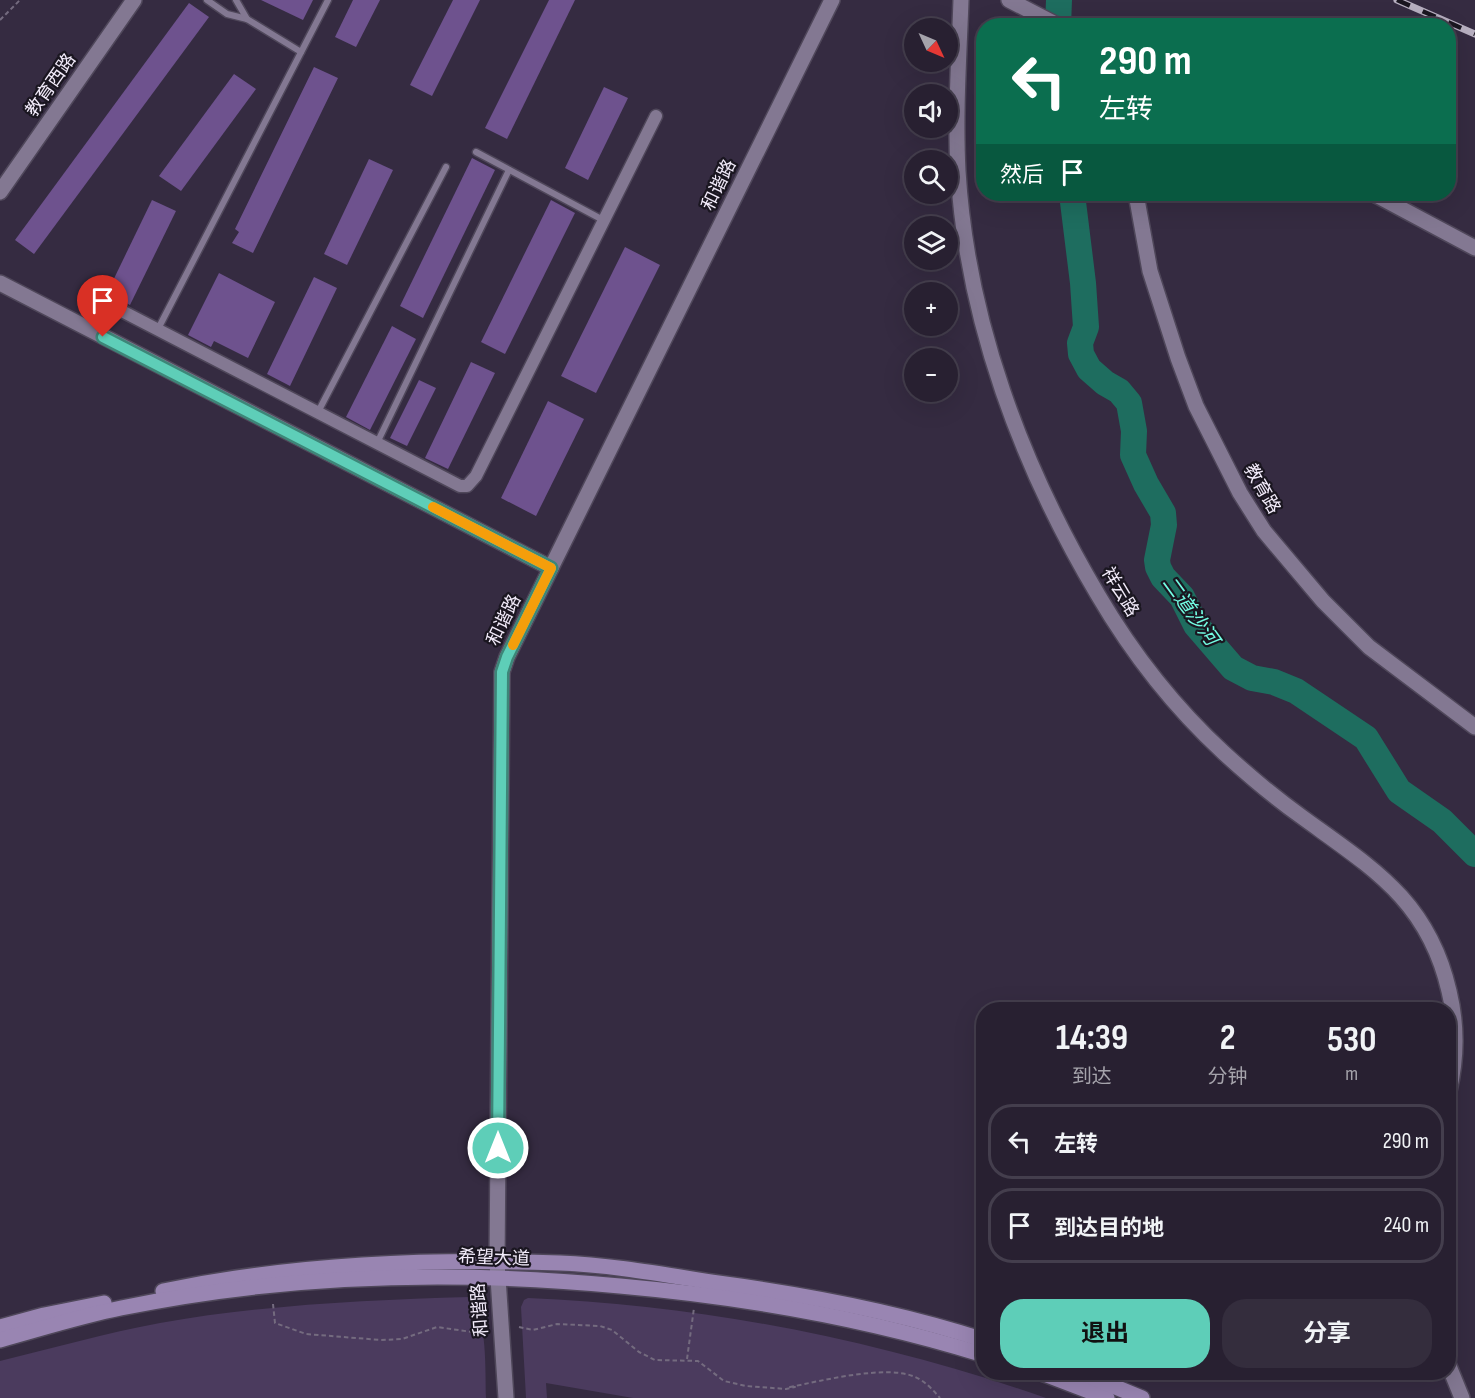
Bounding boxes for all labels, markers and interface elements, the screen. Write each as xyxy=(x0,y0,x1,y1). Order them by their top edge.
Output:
north arrow xyxy=(904,18,958,72)
map controls xyxy=(904,18,958,402)
text: 290 m xyxy=(1099,36,1192,87)
icon: left xyxy=(1000,42,1078,120)
street label: 教育西路 xyxy=(22,49,80,121)
button: sound xyxy=(904,84,958,138)
text: 左转 xyxy=(1099,94,1153,126)
button: search xyxy=(904,150,958,204)
street label: 和谐路 xyxy=(698,156,740,214)
icon: arrive xyxy=(1056,156,1089,189)
text: 然后 xyxy=(1000,162,1044,189)
button: layers xyxy=(904,216,958,270)
pin xyxy=(77,275,128,337)
button: + xyxy=(904,282,958,336)
icon: arrive xyxy=(86,284,119,317)
button: − xyxy=(904,348,958,402)
street label: 教育路 xyxy=(1239,460,1285,518)
street label: 祥云路 xyxy=(1097,563,1143,621)
water label: 二道沙河 xyxy=(1157,572,1226,654)
street label: 和谐路 xyxy=(483,591,525,649)
text: 14:39 xyxy=(1056,1017,1128,1060)
text: 2 xyxy=(1220,1017,1236,1060)
text: 530 xyxy=(1327,1019,1376,1062)
text: m xyxy=(1345,1062,1358,1086)
text: 到达 xyxy=(1072,1065,1112,1089)
text: 分钟 xyxy=(1208,1065,1248,1089)
position arrow xyxy=(466,1116,530,1180)
icon: left xyxy=(1003,1125,1036,1158)
text: 290 m xyxy=(1383,1128,1429,1155)
text: 左转 xyxy=(1054,1131,1098,1158)
icon: arrive xyxy=(1003,1209,1036,1242)
text: 240 m xyxy=(1383,1212,1429,1239)
text: 到达目的地 xyxy=(1054,1215,1164,1242)
street label: 希望大道 xyxy=(458,1246,530,1270)
street label: 和谐路 xyxy=(468,1282,492,1338)
button: 退出 xyxy=(1000,1299,1210,1368)
button: 分享 xyxy=(1222,1299,1432,1368)

